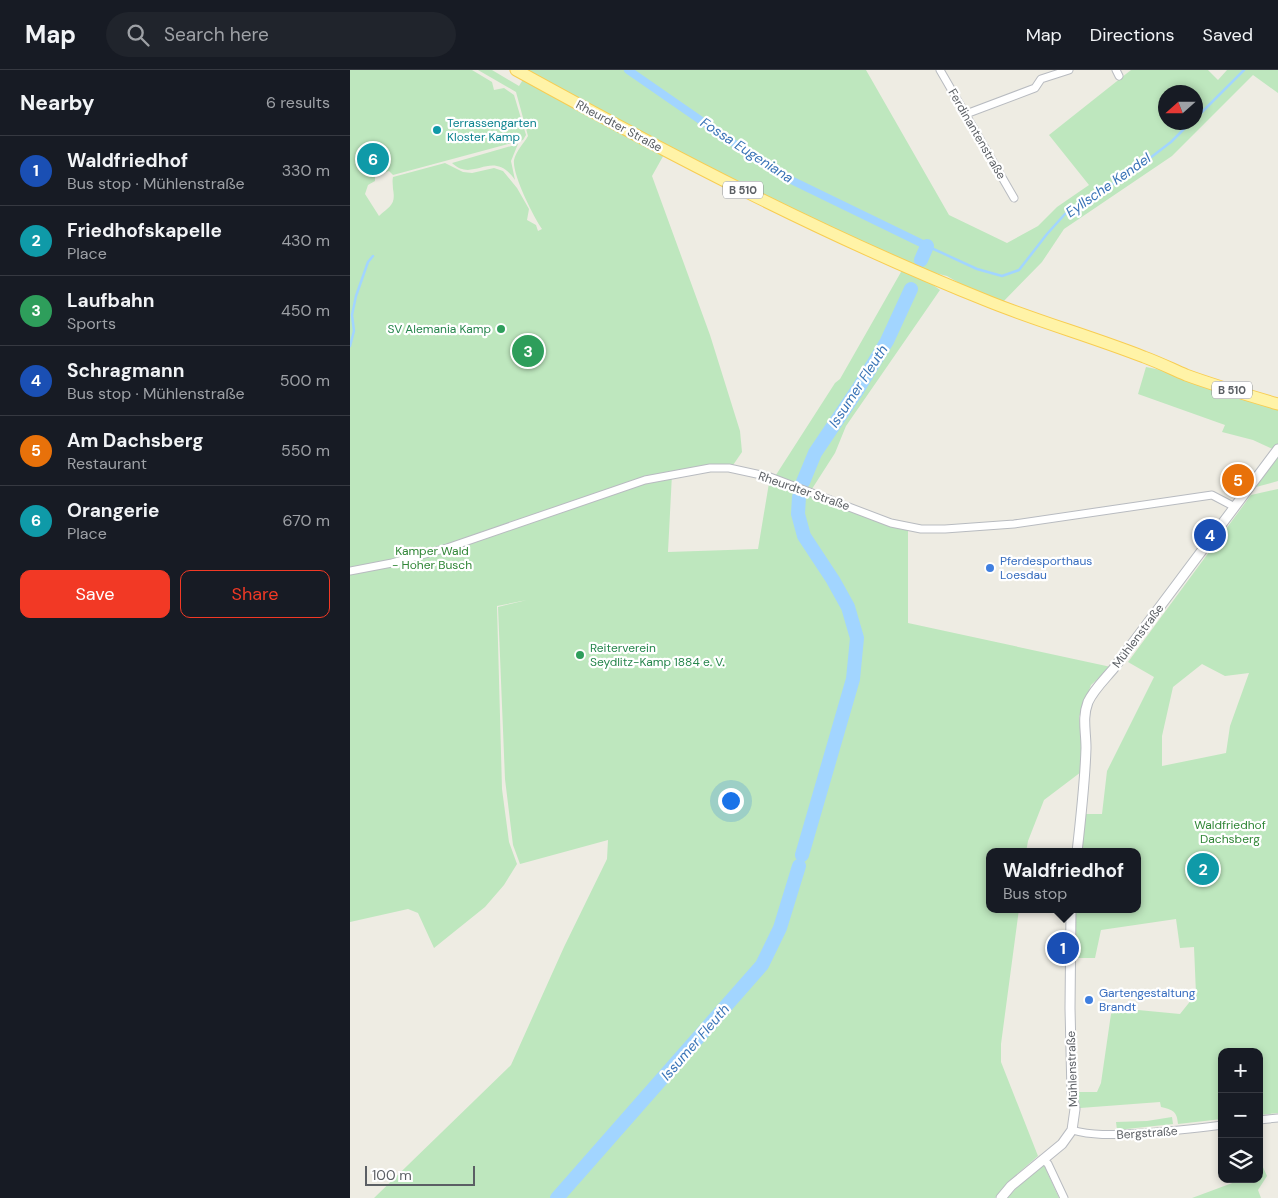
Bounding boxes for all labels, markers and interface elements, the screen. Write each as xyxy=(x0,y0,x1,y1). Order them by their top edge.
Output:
search box xyxy=(106,12,456,57)
text: Map xyxy=(25,19,76,50)
icon: search xyxy=(124,21,152,49)
text: Search here xyxy=(164,22,269,47)
text: Map xyxy=(1026,23,1062,47)
text: Directions xyxy=(1090,23,1175,47)
text: Saved xyxy=(1203,23,1253,47)
north arrow xyxy=(1158,85,1203,130)
street label: Ferdinantenstraße xyxy=(945,86,1010,182)
text: Nearby xyxy=(20,89,94,117)
text: 6 results xyxy=(266,92,330,113)
street label: Rheurdter Straße xyxy=(573,96,665,156)
water label: Fossa Eugeniana xyxy=(697,113,797,187)
place label: Terrassengarten Kloster Kamp xyxy=(447,115,537,145)
marker: Terrassengarten Kloster Kamp xyxy=(431,124,443,136)
pin: 6 xyxy=(357,140,389,178)
text: Waldfriedhof xyxy=(67,148,188,173)
water label: Eyllsche Kendel xyxy=(1062,148,1155,221)
text: 1 xyxy=(33,160,39,181)
text: 330 m xyxy=(282,160,330,181)
text: Bus stop · Mühlenstraße xyxy=(67,173,245,194)
road number: B 510 xyxy=(723,182,763,198)
text: Friedhofskapelle xyxy=(67,218,222,243)
text: 2 xyxy=(31,230,41,251)
text: 430 m xyxy=(281,230,330,251)
text: Place xyxy=(67,243,107,264)
text: Laufbahn xyxy=(67,288,155,313)
text: 3 xyxy=(31,300,41,321)
text: 450 m xyxy=(281,300,330,321)
text: Sports xyxy=(67,313,116,334)
place label: SV Alemania Kamp xyxy=(387,321,491,337)
marker: SV Alemania Kamp xyxy=(495,323,507,335)
pin: 3 xyxy=(512,332,544,370)
water label: Issumer Fleuth xyxy=(825,341,891,431)
text: Schragmann xyxy=(67,358,184,383)
text: 4 xyxy=(31,370,41,391)
text: 500 m xyxy=(280,370,330,391)
road number: B 510 xyxy=(1212,382,1252,398)
text: Bus stop · Mühlenstraße xyxy=(67,383,245,404)
text: Am Dachsberg xyxy=(67,428,204,453)
text: 5 xyxy=(31,440,41,461)
text: 550 m xyxy=(281,440,330,461)
text: Restaurant xyxy=(67,453,147,474)
pin: 5 xyxy=(1222,461,1254,499)
street label: Rheurdter Straße xyxy=(756,468,852,514)
text: Orangerie xyxy=(67,498,159,523)
text: 6 xyxy=(31,510,41,531)
text: 670 m xyxy=(283,510,330,531)
pin: 4 xyxy=(1194,516,1226,554)
text: Place xyxy=(67,523,107,544)
park label: Kamper Wald - Hoher Busch xyxy=(392,543,472,573)
place label: Pferdesporthaus Loesdau xyxy=(1000,553,1092,583)
marker: Pferdesporthaus Loesdau xyxy=(984,562,996,574)
button: Save xyxy=(20,570,170,618)
button: Share xyxy=(180,570,330,618)
street label: Mühlenstraße xyxy=(1109,601,1167,671)
place label: Reiterverein Seydlitz-Kamp 1884 e. V. xyxy=(590,640,725,670)
marker: Reiterverein Seydlitz-Kamp 1884 e. V. xyxy=(574,649,586,661)
your location xyxy=(718,788,744,814)
park label: Waldfriedhof Dachsberg xyxy=(1194,817,1266,847)
popup xyxy=(986,848,1141,913)
pin: 2 xyxy=(1187,850,1219,888)
text: Waldfriedhof xyxy=(1003,858,1124,883)
text: Bus stop xyxy=(1003,883,1067,904)
pin: 1 xyxy=(1047,929,1079,967)
place label: Gartengestaltung Brandt xyxy=(1099,985,1196,1015)
marker: Gartengestaltung Brandt xyxy=(1083,994,1095,1006)
water label: Issumer Fleuth xyxy=(657,1000,733,1084)
street label: Mühlenstraße xyxy=(1063,1030,1081,1107)
map controls xyxy=(1218,1048,1263,1183)
button: + xyxy=(1218,1048,1263,1093)
button: − xyxy=(1218,1093,1263,1138)
street label: Bergstraße xyxy=(1116,1123,1178,1143)
button: layers xyxy=(1218,1138,1263,1183)
scale bar xyxy=(365,1163,475,1186)
text: 100 m xyxy=(372,1166,412,1184)

